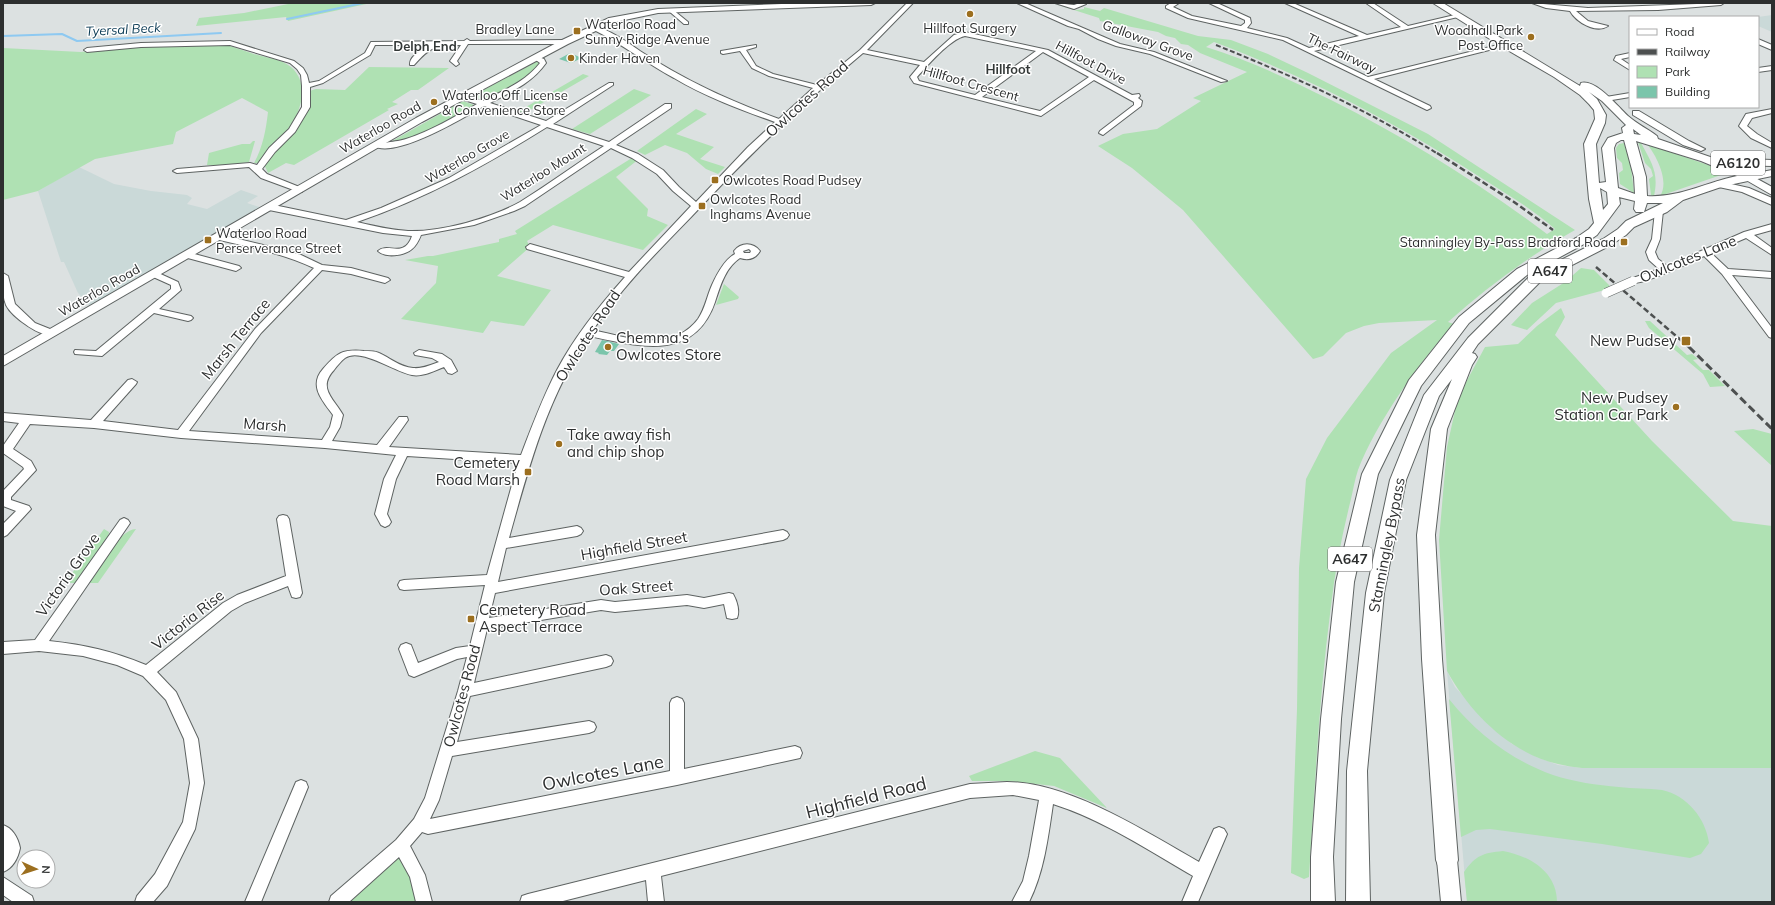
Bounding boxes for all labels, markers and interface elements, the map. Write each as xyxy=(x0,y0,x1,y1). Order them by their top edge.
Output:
marker: Hillfoot Surgery xyxy=(965,9,975,19)
place label: Waterloo Road Sunny Ridge Avenue xyxy=(585,16,710,47)
street label: Galloway Grove xyxy=(1100,16,1196,64)
legend xyxy=(1629,16,1759,108)
water label: Tyersal Beck xyxy=(85,19,161,39)
place label: Hillfoot Surgery xyxy=(923,20,1017,36)
street label: Bradley Lane xyxy=(475,21,555,37)
place label: Woodhall Park Post Office xyxy=(1434,22,1523,53)
text: Road xyxy=(1665,24,1694,39)
marker: Waterloo Road Sunny Ridge Avenue xyxy=(572,26,582,36)
street label: The Fairway xyxy=(1305,29,1379,77)
marker: Woodhall Park Post Office xyxy=(1526,32,1536,42)
street label: Hillfoot Drive xyxy=(1053,37,1129,87)
district label: Delph End xyxy=(393,38,457,54)
text: Railway xyxy=(1665,44,1711,59)
place label: Kinder Haven xyxy=(579,50,660,66)
marker: Kinder Haven xyxy=(566,53,576,63)
street label: Owlcotes Road xyxy=(761,56,852,141)
district label: Hillfoot xyxy=(985,61,1031,77)
street label: Hillfoot Crescent xyxy=(921,62,1021,104)
text: Park xyxy=(1665,64,1691,79)
text: Building xyxy=(1665,84,1710,99)
place label: Waterloo Off License & Convenience Store xyxy=(442,87,568,118)
street label: Waterloo Road xyxy=(337,97,423,157)
marker: Waterloo Off License & Convenience Store xyxy=(429,97,439,107)
street label: Waterloo Grove xyxy=(422,125,512,187)
street label: Waterloo Mount xyxy=(497,139,589,205)
road number: A6120 xyxy=(1711,151,1765,175)
place label: Owlcotes Road Pudsey xyxy=(723,172,862,188)
marker: Owlcotes Road Pudsey xyxy=(710,175,720,185)
place label: Owlcotes Road Inghams Avenue xyxy=(710,191,811,222)
marker: Owlcotes Road Inghams Avenue xyxy=(697,201,707,211)
place label: Waterloo Road Perserverance Street xyxy=(216,225,342,256)
street label: Owlcotes Lane xyxy=(1637,230,1739,287)
place label: Stanningley By-Pass Bradford Road xyxy=(1400,234,1616,250)
marker: Waterloo Road Perserverance Street xyxy=(203,235,213,245)
marker: Stanningley By-Pass Bradford Road xyxy=(1619,237,1629,247)
road number: A647 xyxy=(1528,259,1572,283)
street label: Waterloo Road xyxy=(56,260,142,320)
street label: Owlcotes Road xyxy=(551,286,624,385)
street label: Marsh Terrace xyxy=(197,294,274,383)
place label: Chemma's Owlcotes Store xyxy=(616,328,721,364)
place label: New Pudsey xyxy=(1590,331,1677,350)
marker: New Pudsey xyxy=(1680,335,1692,347)
marker: Chemma's Owlcotes Store xyxy=(603,342,613,352)
place label: New Pudsey Station Car Park xyxy=(1554,388,1668,424)
marker: New Pudsey Station Car Park xyxy=(1671,402,1681,412)
street label: Marsh xyxy=(243,414,287,435)
place label: Take away fish and chip shop xyxy=(567,425,671,461)
marker: Take away fish and chip shop xyxy=(554,439,564,449)
place label: Cemetery Road Marsh xyxy=(436,453,520,489)
marker: Cemetery Road Marsh xyxy=(523,467,533,477)
street label: Stanningley Bypass xyxy=(1364,476,1409,614)
street label: Highfield Street xyxy=(579,527,689,564)
street label: Victoria Grove xyxy=(32,529,103,620)
road number: A647 xyxy=(1328,547,1372,571)
street label: Oak Street xyxy=(599,575,673,600)
street label: Victoria Rise xyxy=(148,585,228,654)
place label: Cemetery Road Aspect Terrace xyxy=(479,600,586,636)
marker: Cemetery Road Aspect Terrace xyxy=(466,614,476,624)
street label: Owlcotes Road xyxy=(439,642,484,749)
street label: Owlcotes Lane xyxy=(540,749,666,796)
street label: Highfield Road xyxy=(803,771,929,824)
north arrow xyxy=(16,849,56,889)
text: N xyxy=(39,865,53,874)

